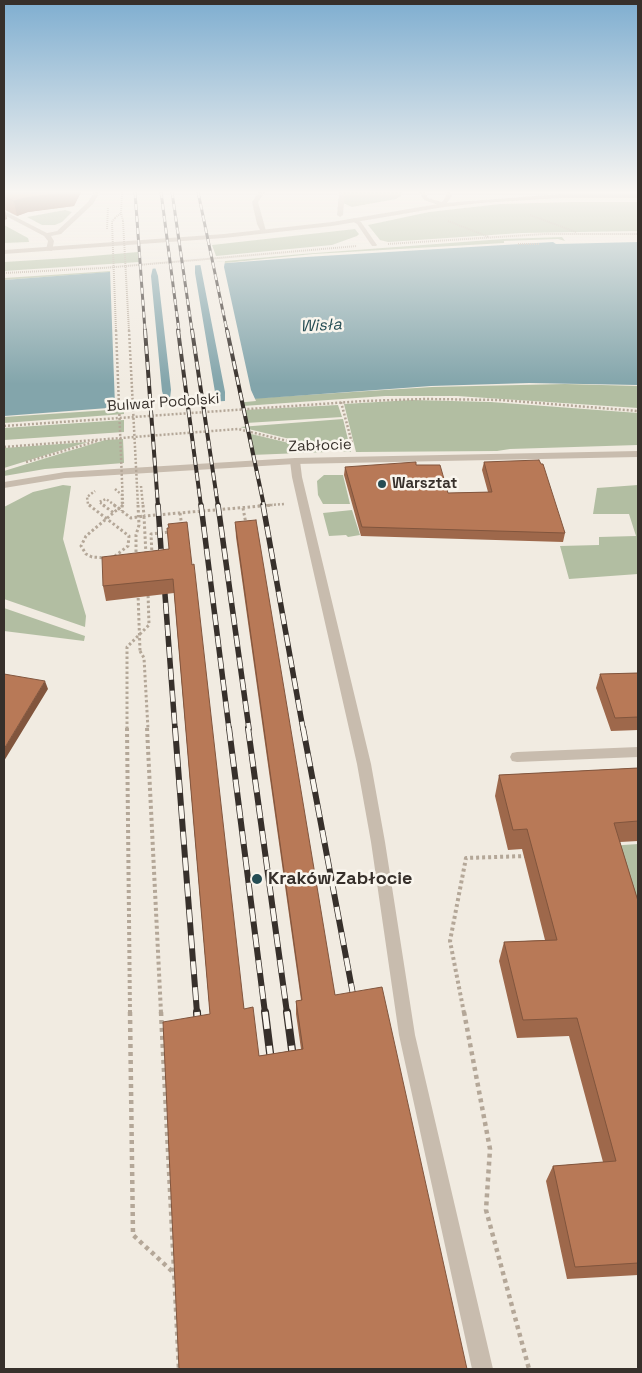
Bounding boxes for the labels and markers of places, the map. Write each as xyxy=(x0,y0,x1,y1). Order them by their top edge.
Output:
place label: Warsztat xyxy=(392,475,457,493)
marker: Warsztat xyxy=(376,478,388,490)
place label: Kraków Zabłocie xyxy=(268,868,412,890)
marker: Kraków Zabłocie xyxy=(250,872,264,886)

